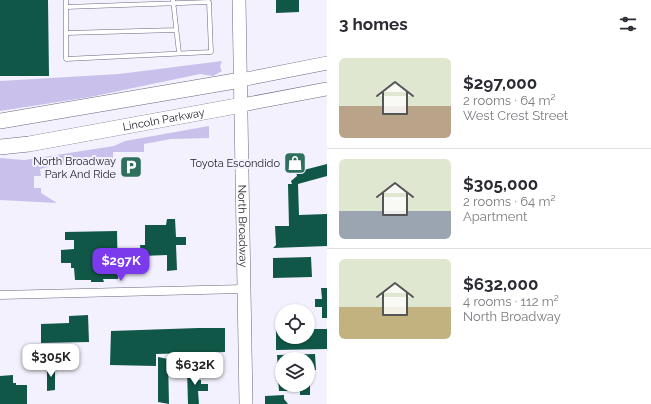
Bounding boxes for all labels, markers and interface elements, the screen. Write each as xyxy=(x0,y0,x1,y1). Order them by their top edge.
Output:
icon: filters xyxy=(617,13,639,35)
text: 3 homes xyxy=(339,14,408,34)
text: $297,000 xyxy=(463,73,537,93)
icon: home xyxy=(371,74,419,122)
text: 2 rooms · 64 m² xyxy=(463,93,555,108)
street label: Lincoln Parkway xyxy=(122,105,206,133)
text: West Crest Street xyxy=(463,108,568,123)
shop icon: Toyota Escondido xyxy=(282,150,308,176)
parking icon: North Broadway Park And Ride xyxy=(118,154,144,180)
place label: North Broadway Park And Ride xyxy=(33,155,117,181)
place label: Toyota Escondido xyxy=(190,157,280,170)
text: $305,000 xyxy=(463,174,538,194)
icon: home xyxy=(371,175,419,223)
street label: North Broadway xyxy=(236,184,250,267)
text: 2 rooms · 64 m² xyxy=(463,194,555,209)
text: Apartment xyxy=(463,209,527,224)
pin: $297K xyxy=(93,248,149,282)
text: $297K xyxy=(101,253,141,268)
text: $632,000 xyxy=(463,274,538,294)
icon: home xyxy=(371,275,419,323)
text: 4 rooms · 112 m² xyxy=(463,294,559,309)
map controls xyxy=(275,304,315,392)
button: locate xyxy=(275,304,315,344)
text: North Broadway xyxy=(463,309,561,324)
pin: $305K xyxy=(23,344,79,378)
text: $305K xyxy=(31,349,71,364)
pin: $632K xyxy=(167,352,223,386)
button: layers xyxy=(275,352,315,392)
text: $632K xyxy=(175,357,215,372)

